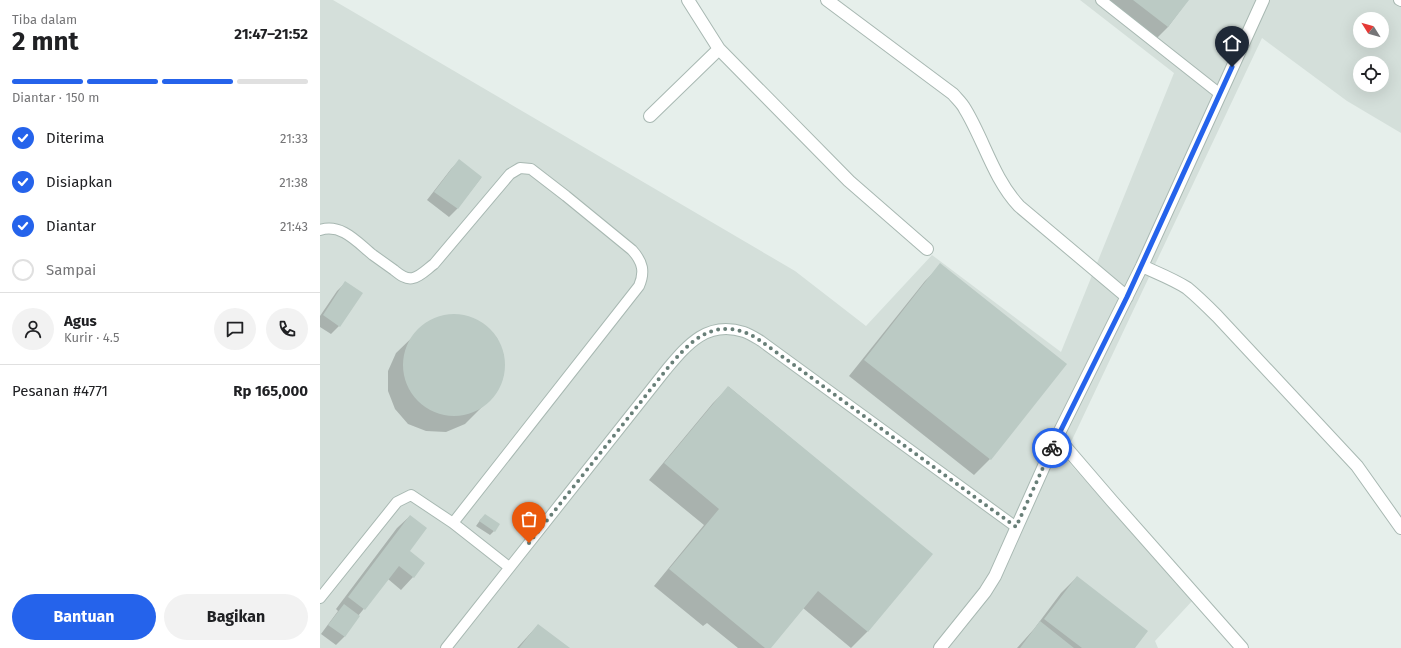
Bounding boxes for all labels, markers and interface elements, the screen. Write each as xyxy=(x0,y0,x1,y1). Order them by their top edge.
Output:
text: Tiba dalam xyxy=(12,12,77,27)
north arrow xyxy=(1353,12,1389,48)
map controls xyxy=(1353,12,1389,92)
text: 21:47–21:52 xyxy=(234,25,308,43)
text: 2 mnt xyxy=(12,26,79,57)
pin xyxy=(1215,26,1249,67)
icon: home xyxy=(1221,32,1243,54)
button: locate xyxy=(1353,56,1389,92)
text: Diantar · 150 m xyxy=(12,90,99,105)
icon: check xyxy=(12,127,34,149)
text: Diterima xyxy=(46,129,104,147)
text: 21:33 xyxy=(280,131,308,146)
icon: check xyxy=(12,171,34,193)
text: Disiapkan xyxy=(46,173,113,191)
text: 21:38 xyxy=(279,175,308,190)
icon: check xyxy=(12,215,34,237)
text: Diantar xyxy=(46,217,96,235)
text: 21:43 xyxy=(280,219,308,234)
text: Sampai xyxy=(46,261,96,279)
button: person xyxy=(12,308,54,350)
button: chat xyxy=(214,308,256,350)
button: phone xyxy=(266,308,308,350)
text: Agus xyxy=(64,312,97,330)
text: Kurir · 4.5 xyxy=(64,330,120,345)
text: Pesanan #4771 xyxy=(12,382,108,400)
text: Rp 165,000 xyxy=(233,382,308,400)
courier xyxy=(1032,428,1072,468)
icon: bike xyxy=(1041,437,1063,459)
pin xyxy=(512,502,546,543)
icon: bag xyxy=(518,508,540,530)
button: Bantuan xyxy=(12,594,156,640)
button: Bagikan xyxy=(164,594,308,640)

